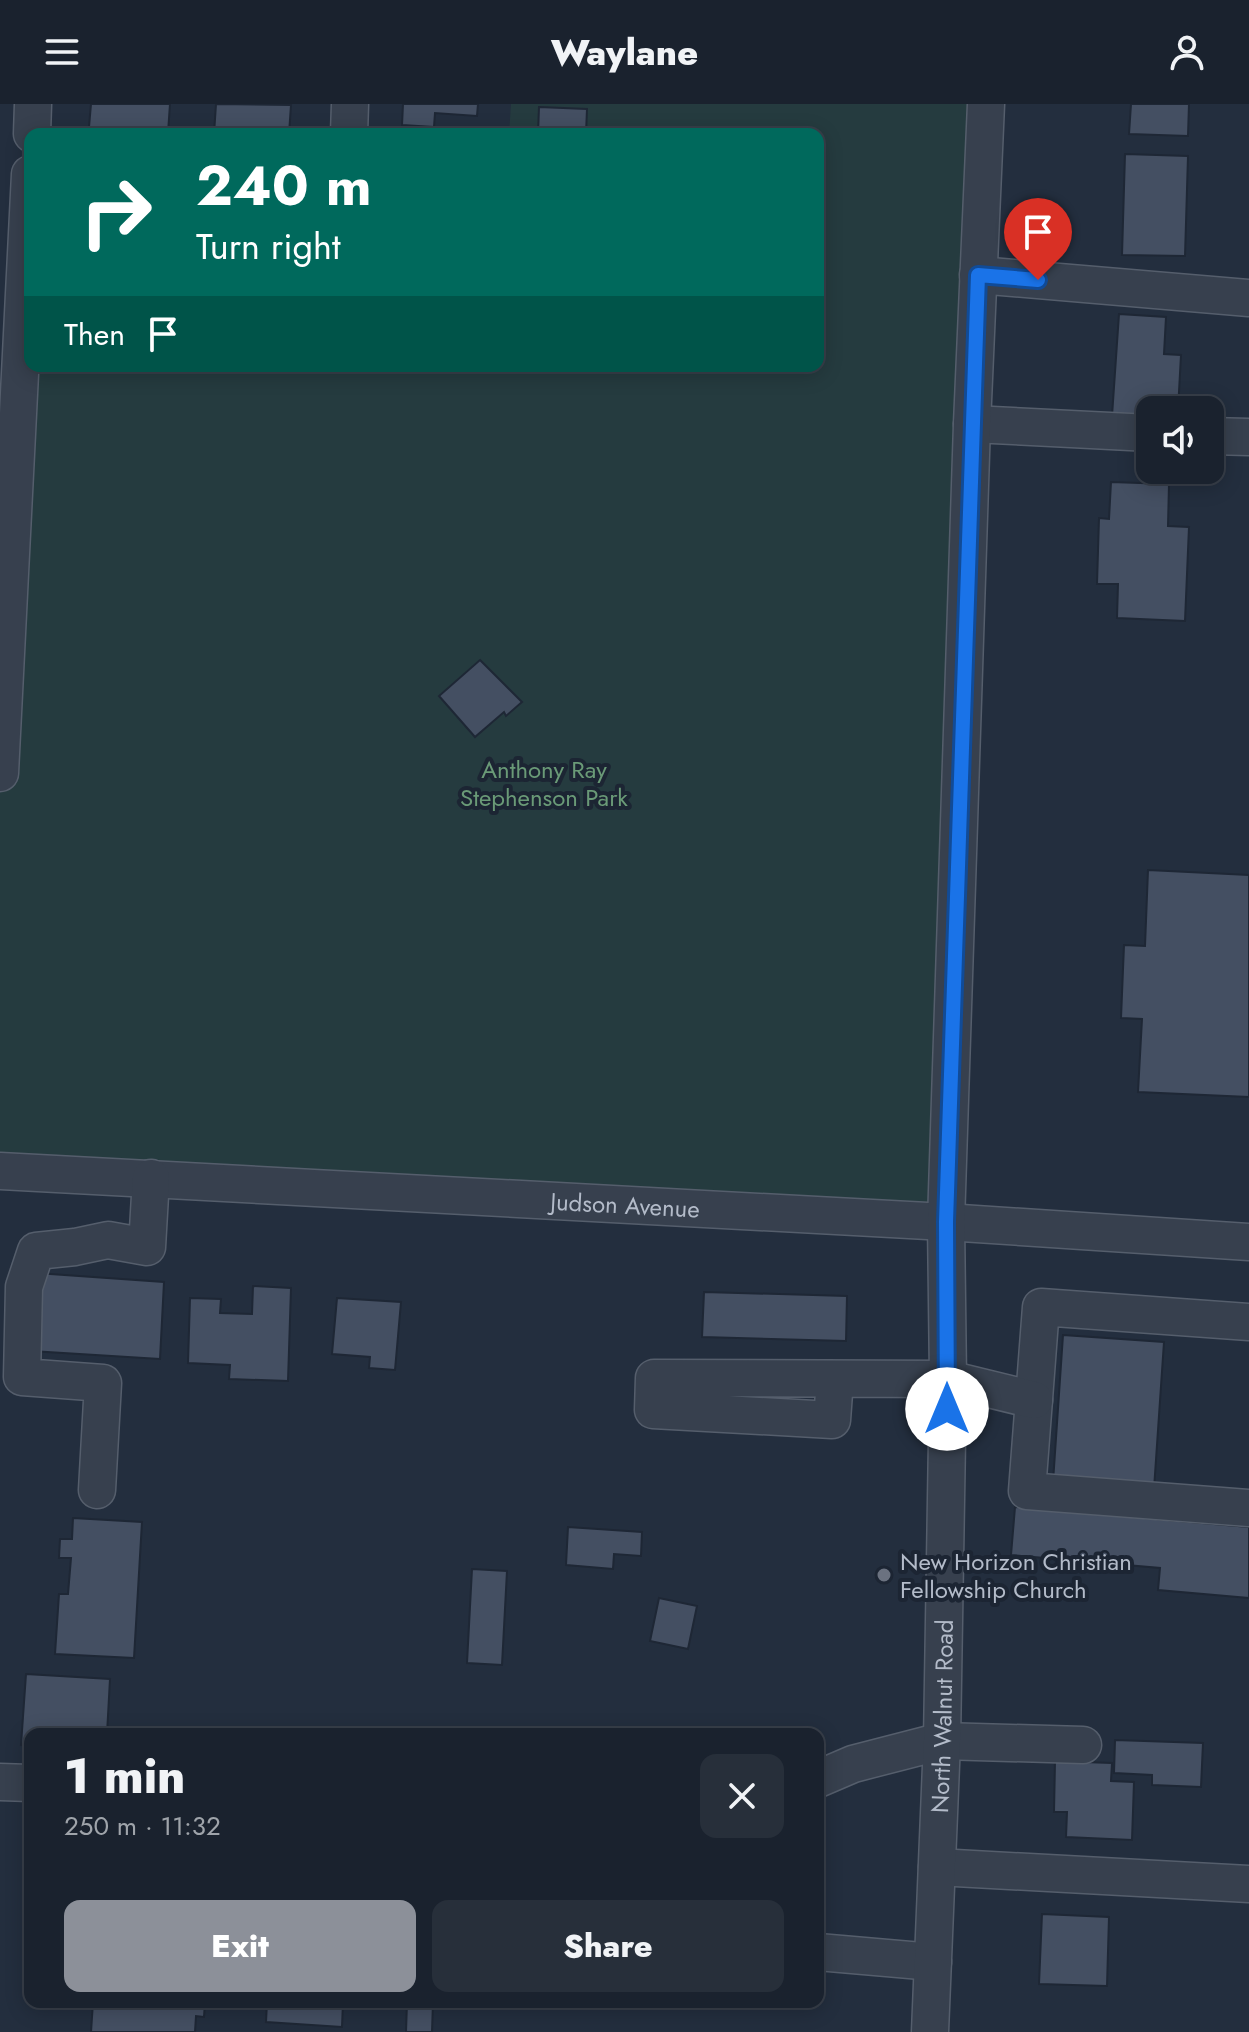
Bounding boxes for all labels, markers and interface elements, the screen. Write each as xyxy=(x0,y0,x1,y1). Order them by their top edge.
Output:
text: Waylane xyxy=(551,26,698,78)
icon: menu xyxy=(40,30,84,74)
icon: person xyxy=(1165,30,1209,74)
text: 240 m xyxy=(196,145,372,226)
icon: right xyxy=(64,160,168,264)
pin xyxy=(1004,198,1072,280)
icon: arrive xyxy=(1016,210,1060,254)
text: Turn right xyxy=(196,220,341,272)
icon: arrive xyxy=(141,312,185,356)
text: Then xyxy=(64,313,125,356)
map controls xyxy=(1136,396,1224,484)
button: sound xyxy=(1136,396,1224,484)
park label: Anthony Ray Stephenson Park xyxy=(460,752,628,815)
street label: Judson Avenue xyxy=(547,1183,701,1226)
position arrow xyxy=(905,1367,989,1451)
place label: New Horizon Christian Fellowship Church xyxy=(900,1544,1132,1607)
marker: New Horizon Christian Fellowship Church xyxy=(875,1566,893,1584)
street label: North Walnut Road xyxy=(922,1619,962,1814)
text: 1 min xyxy=(64,1742,185,1811)
button: close xyxy=(700,1754,784,1838)
text: 250 m · 11:32 xyxy=(64,1807,221,1845)
button: Exit xyxy=(64,1900,416,1992)
button: Share xyxy=(432,1900,784,1992)

